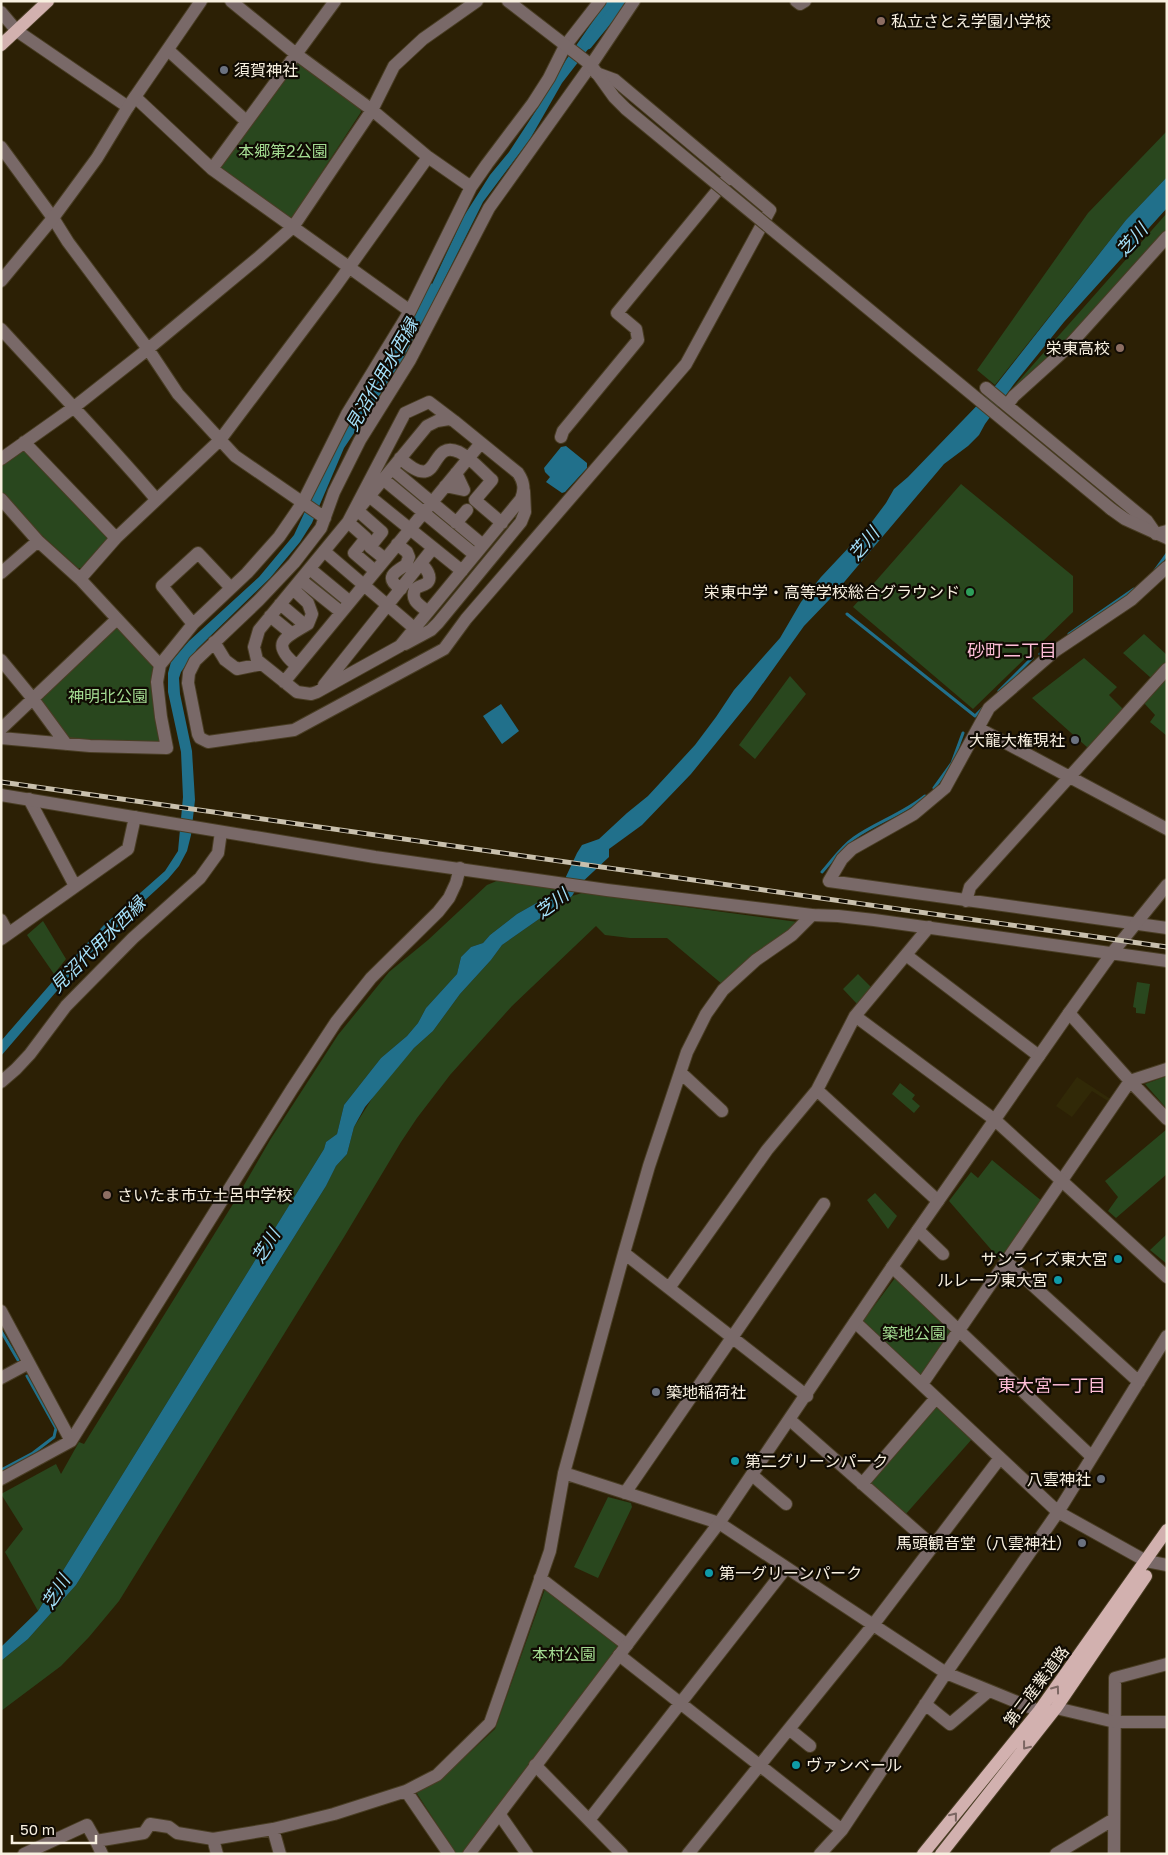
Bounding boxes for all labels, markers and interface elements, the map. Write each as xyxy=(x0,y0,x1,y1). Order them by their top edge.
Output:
place label: 私立さとえ学園小学校 xyxy=(891,11,1051,31)
marker: 私立さとえ学園小学校 xyxy=(875,15,887,27)
place label: 須賀神社 xyxy=(234,60,298,80)
marker: 須賀神社 xyxy=(218,64,230,76)
park label: 本郷第2公園 xyxy=(238,141,328,161)
water label: 芝川 xyxy=(1111,217,1153,260)
water label: 見沼代用水西縁 xyxy=(340,313,423,435)
place label: 栄東高校 xyxy=(1046,338,1110,358)
marker: 栄東高校 xyxy=(1114,342,1126,354)
water label: 芝川 xyxy=(843,521,885,564)
place label: 栄東中学・高等学校総合グラウンド xyxy=(704,582,960,602)
marker: 栄東中学・高等学校総合グラウンド xyxy=(964,586,976,598)
district label: 砂町二丁目 xyxy=(967,639,1057,661)
park label: 神明北公園 xyxy=(68,686,148,706)
place label: 大龍大権現社 xyxy=(969,730,1065,750)
marker: 大龍大権現社 xyxy=(1069,734,1081,746)
water label: 芝川 xyxy=(530,882,574,923)
water label: 見沼代用水西縁 xyxy=(45,891,151,997)
place label: さいたま市立土呂中学校 xyxy=(117,1185,293,1205)
marker: さいたま市立土呂中学校 xyxy=(101,1189,113,1201)
water label: 芝川 xyxy=(246,1223,285,1267)
place label: サンライズ東大宮 xyxy=(980,1249,1108,1269)
marker: サンライズ東大宮 xyxy=(1112,1253,1124,1265)
place label: ルレーブ東大宮 xyxy=(937,1270,1048,1290)
marker: ルレーブ東大宮 xyxy=(1052,1274,1064,1286)
park label: 築地公園 xyxy=(882,1323,946,1343)
district label: 東大宮一丁目 xyxy=(998,1374,1106,1396)
place label: 築地稲荷社 xyxy=(666,1382,746,1402)
marker: 築地稲荷社 xyxy=(650,1386,662,1398)
place label: 第二グリーンパーク xyxy=(745,1451,888,1471)
marker: 第二グリーンパーク xyxy=(729,1455,741,1467)
place label: 八雲神社 xyxy=(1027,1469,1091,1489)
marker: 八雲神社 xyxy=(1095,1473,1107,1485)
place label: 馬頭観音堂（八雲神社） xyxy=(896,1533,1072,1553)
marker: 馬頭観音堂（八雲神社） xyxy=(1076,1537,1088,1549)
place label: 第一グリーンパーク xyxy=(719,1563,862,1583)
marker: 第一グリーンパーク xyxy=(703,1567,715,1579)
water label: 芝川 xyxy=(36,1569,75,1613)
street label: 第二産業道路 xyxy=(999,1642,1073,1730)
park label: 本村公園 xyxy=(532,1644,596,1664)
one-way arrow xyxy=(1050,1685,1059,1695)
one-way arrow xyxy=(1023,1740,1032,1750)
place label: ヴァンベール xyxy=(806,1755,902,1775)
marker: ヴァンベール xyxy=(790,1759,802,1771)
scale bar xyxy=(12,1812,96,1844)
one-way arrow xyxy=(949,1813,957,1822)
text: 50 m xyxy=(20,1820,55,1838)

